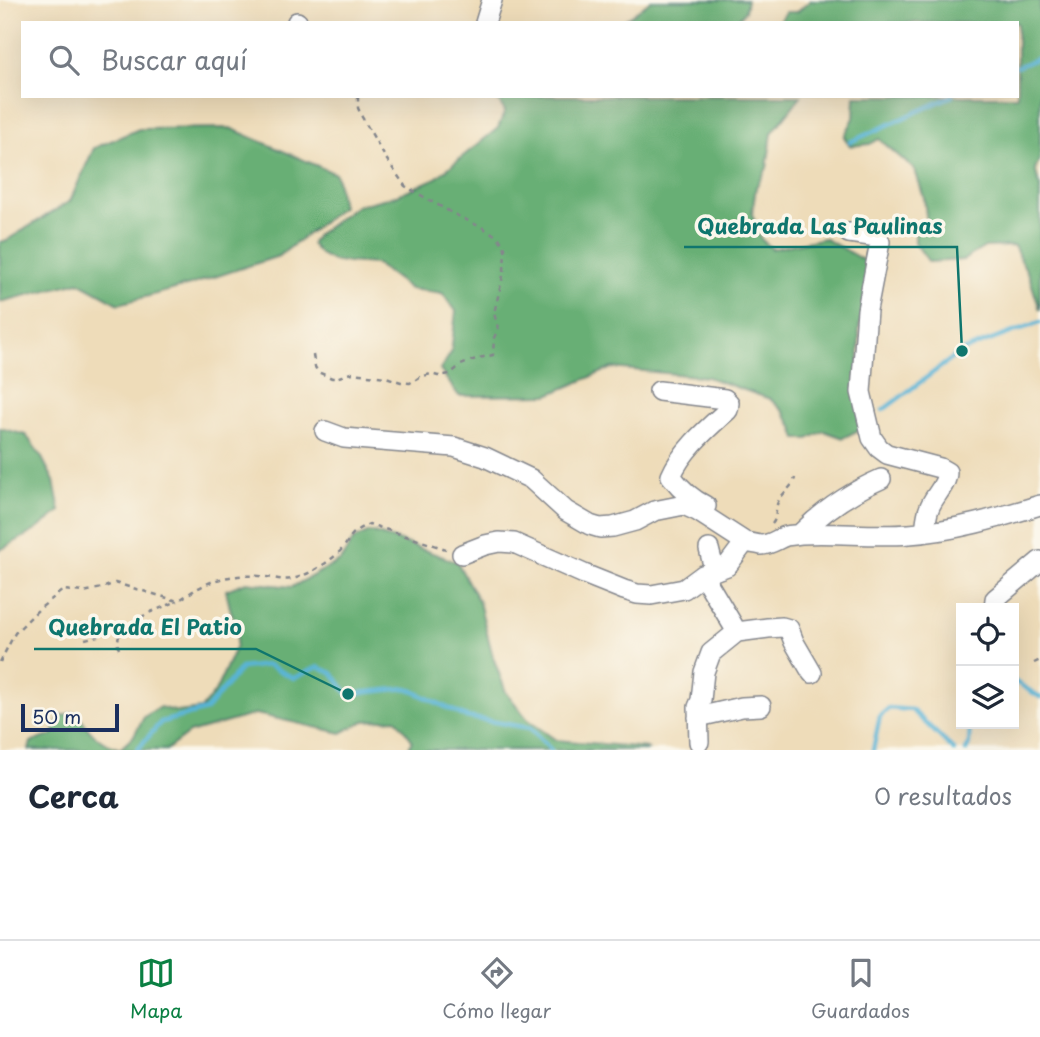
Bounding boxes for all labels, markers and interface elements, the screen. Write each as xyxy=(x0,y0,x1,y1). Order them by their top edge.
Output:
search box xyxy=(21,21,1019,98)
text: Buscar aquí xyxy=(101,40,247,79)
icon: search xyxy=(45,41,83,79)
callout: Quebrada Las Paulinas xyxy=(684,205,957,247)
text: Quebrada Las Paulinas xyxy=(697,209,943,241)
map controls xyxy=(956,603,1019,729)
button: locate xyxy=(956,603,1019,666)
callout: Quebrada El Patio xyxy=(34,607,256,649)
text: Quebrada El Patio xyxy=(48,610,242,642)
button: layers xyxy=(956,666,1019,729)
scale bar xyxy=(21,701,119,733)
text: 50 m xyxy=(32,702,81,730)
text: Cerca xyxy=(28,773,119,818)
text: 0 resultados xyxy=(874,778,1012,813)
tab: Mapa xyxy=(130,954,182,1024)
tab: Cómo llegar xyxy=(442,954,551,1024)
tab: Guardados xyxy=(811,954,910,1024)

